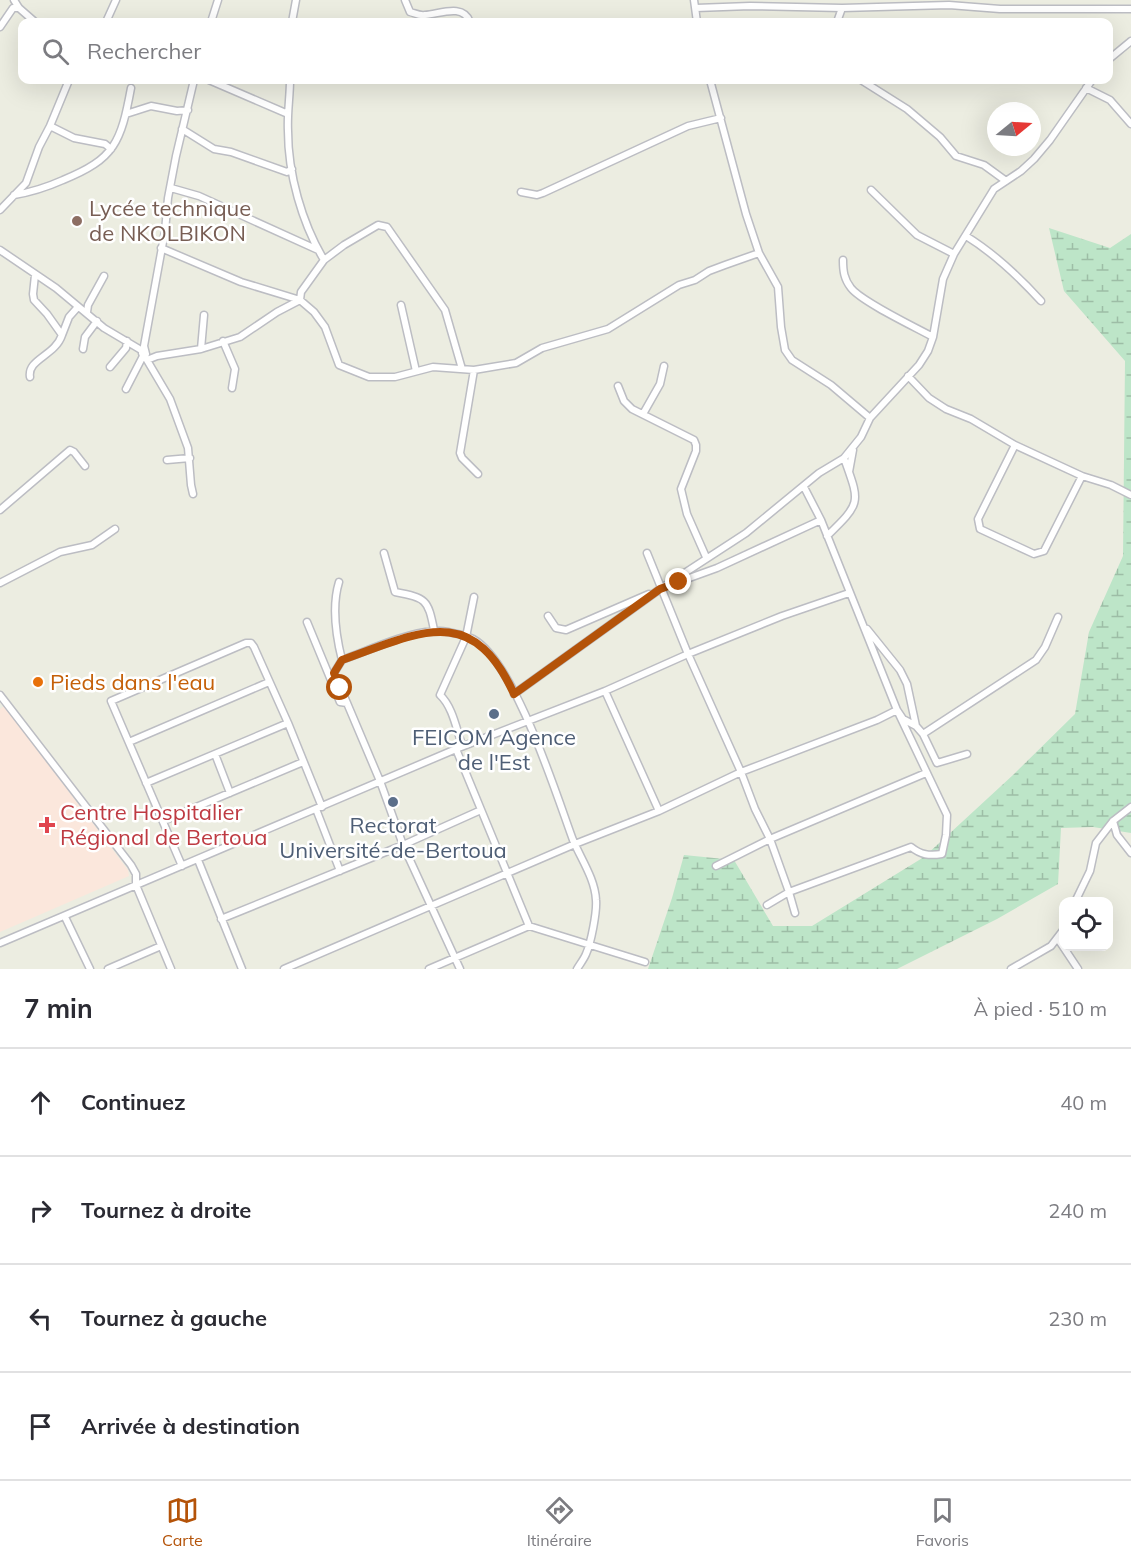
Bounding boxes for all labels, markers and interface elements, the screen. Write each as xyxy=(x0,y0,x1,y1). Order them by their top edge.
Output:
search box xyxy=(18,18,1113,84)
icon: search xyxy=(39,35,72,68)
text: Rechercher xyxy=(87,37,201,65)
north arrow xyxy=(987,102,1041,156)
place label: Lycée technique de NKOLBIKON xyxy=(89,194,251,247)
marker: Lycée technique de NKOLBIKON xyxy=(70,214,84,228)
route end xyxy=(665,568,691,594)
place label: Pieds dans l'eau xyxy=(50,668,215,696)
route start xyxy=(326,674,352,700)
marker: Pieds dans l'eau xyxy=(31,675,45,689)
marker: FEICOM Agence de l'Est xyxy=(487,707,501,721)
place label: FEICOM Agence de l'Est xyxy=(412,723,576,776)
marker: Rectorat Université-de-Bertoua xyxy=(386,795,400,809)
place label: Centre Hospitalier Régional de Bertoua xyxy=(60,798,268,851)
place label: Rectorat Université-de-Bertoua xyxy=(279,811,507,864)
marker: Centre Hospitalier Régional de Bertoua xyxy=(38,816,56,834)
map controls xyxy=(1059,897,1113,951)
button: locate xyxy=(1059,897,1113,951)
text: 7 min xyxy=(24,992,93,1025)
text: À pied · 510 m xyxy=(974,996,1107,1021)
icon: ahead xyxy=(24,1086,57,1119)
text: Continuez xyxy=(81,1088,186,1116)
text: 40 m xyxy=(1060,1090,1107,1115)
icon: right xyxy=(24,1194,57,1227)
text: Tournez à droite xyxy=(81,1196,251,1224)
text: 240 m xyxy=(1048,1198,1107,1223)
icon: left xyxy=(24,1302,57,1335)
text: Tournez à gauche xyxy=(81,1304,267,1332)
text: 230 m xyxy=(1048,1306,1107,1331)
icon: arrive xyxy=(24,1410,57,1443)
text: Arrivée à destination xyxy=(81,1412,300,1440)
tab: Carte xyxy=(162,1494,203,1550)
tab: Itinéraire xyxy=(527,1494,592,1550)
tab: Favoris xyxy=(916,1494,969,1550)

